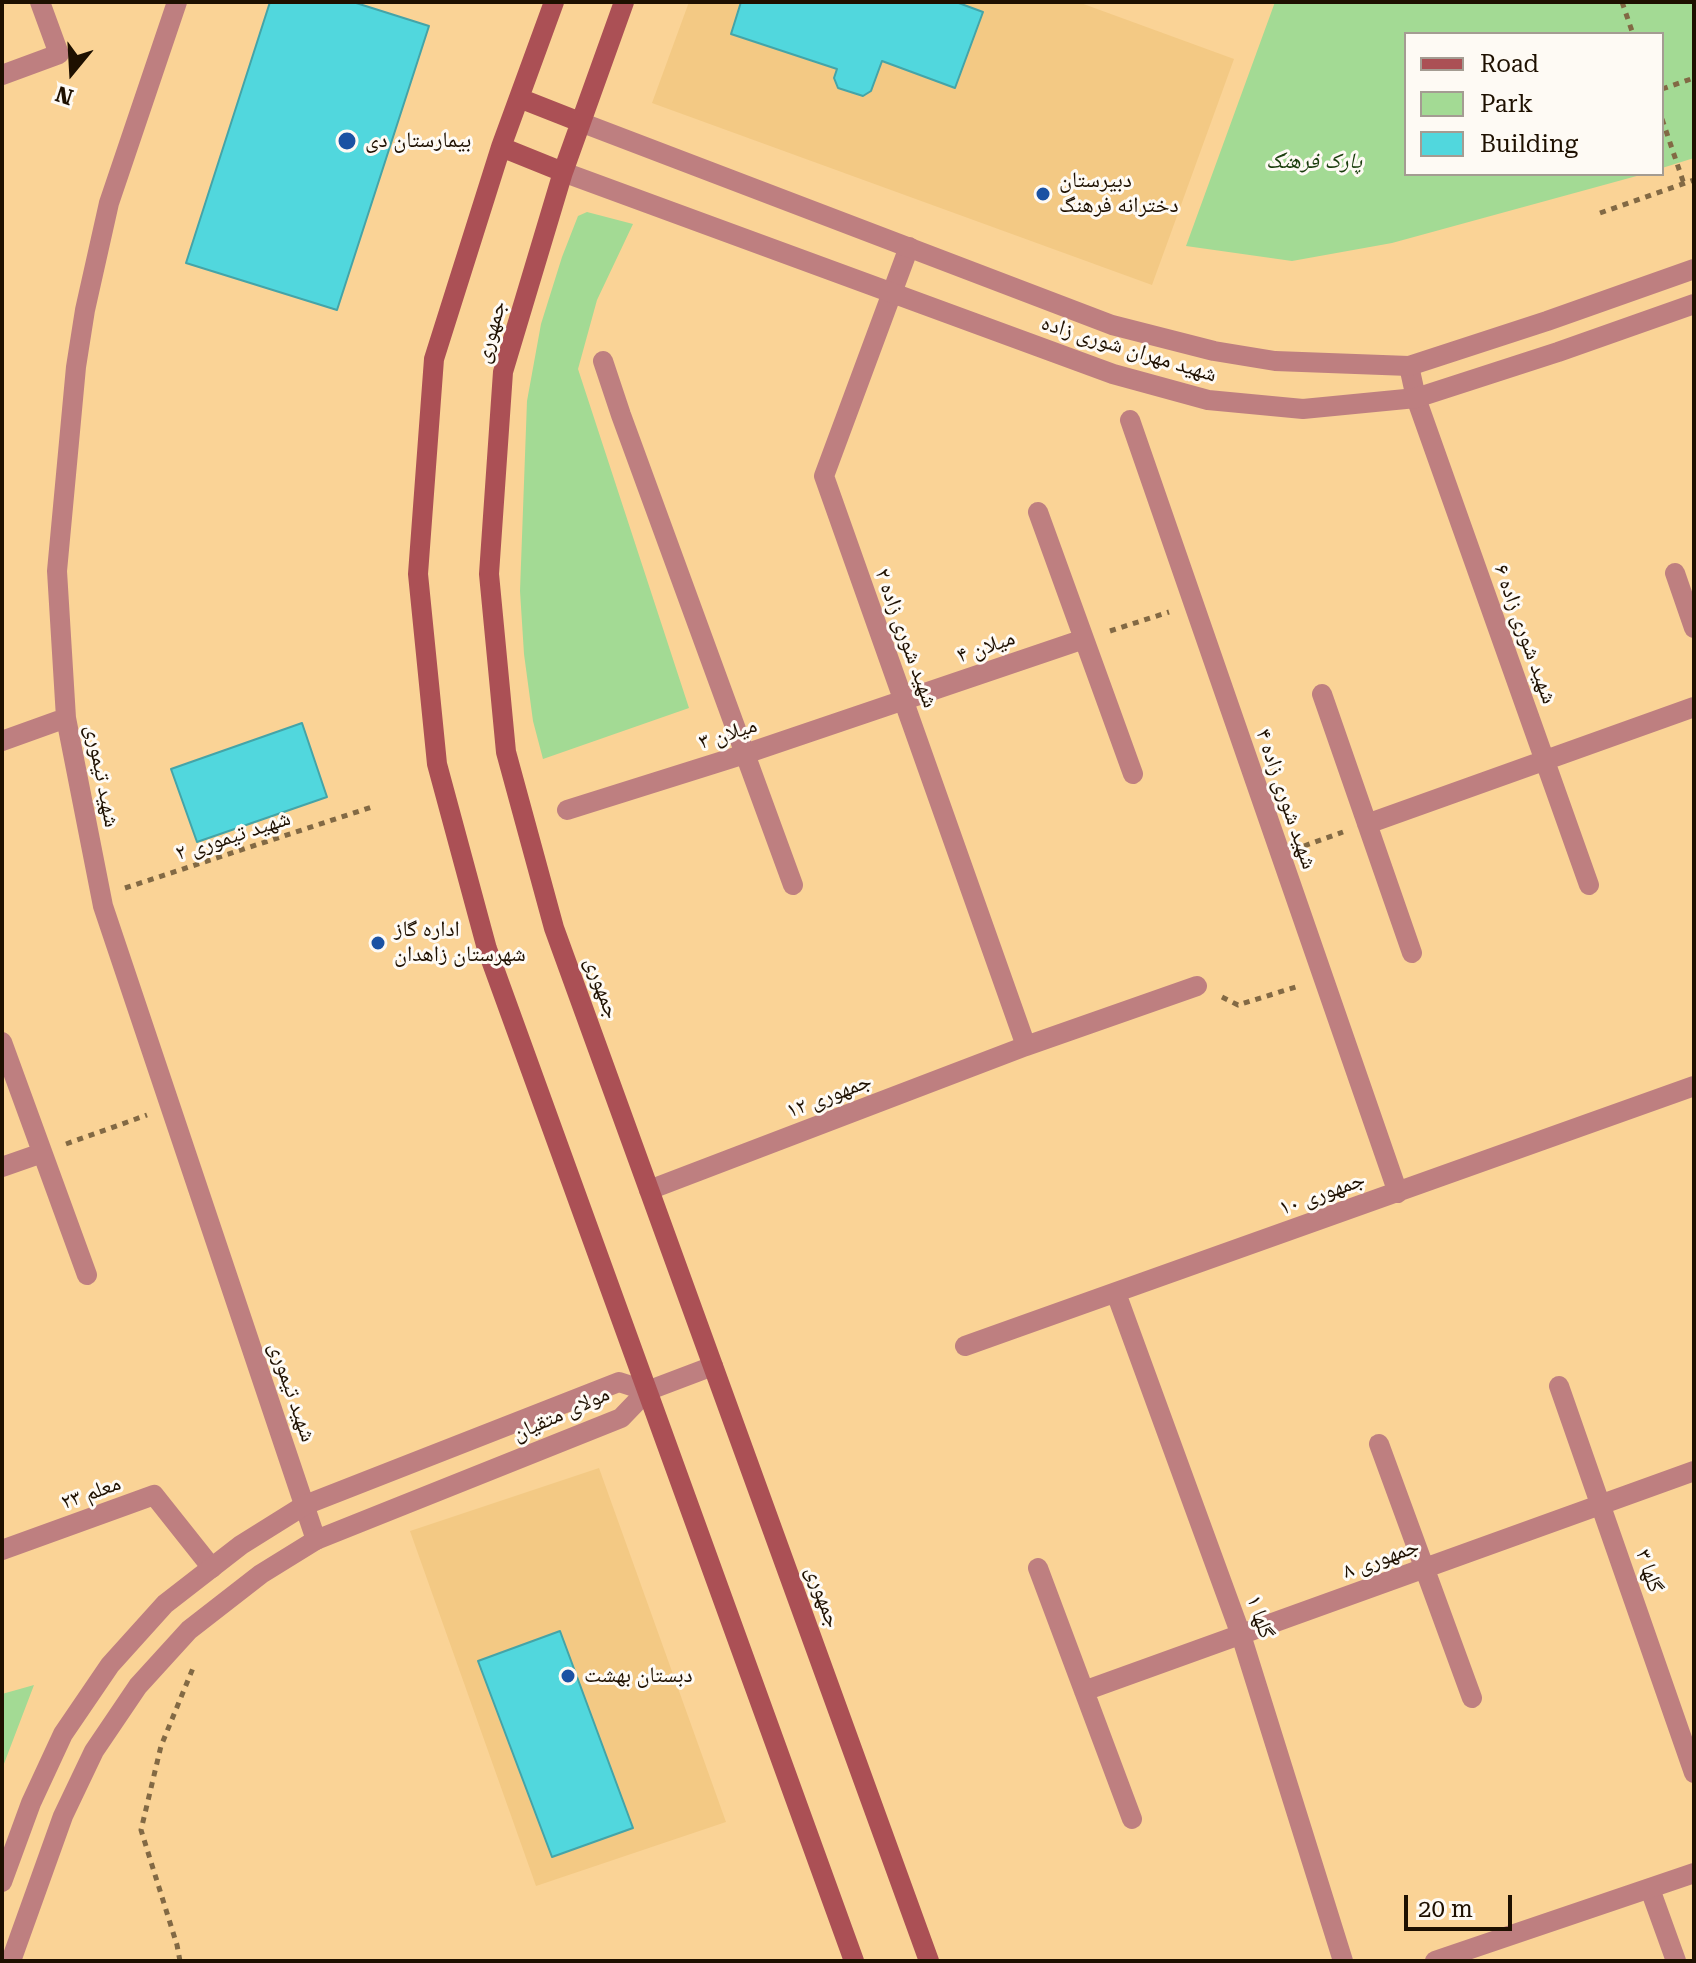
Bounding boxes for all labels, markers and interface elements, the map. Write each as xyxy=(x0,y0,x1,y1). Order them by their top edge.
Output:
north arrow xyxy=(32,32,112,112)
legend xyxy=(1404,32,1664,176)
text: Road xyxy=(1480,50,1539,78)
text: N xyxy=(53,81,76,110)
text: Park xyxy=(1480,90,1533,118)
place label: بیمارستان دی xyxy=(365,128,471,154)
marker: بیمارستان دی xyxy=(336,130,358,152)
text: Building xyxy=(1480,130,1578,158)
park label: پارک فرهنگ xyxy=(1266,149,1362,175)
place label: دبیرستان دخترانه فرهنگ xyxy=(1059,168,1179,220)
marker: دبیرستان دخترانه فرهنگ xyxy=(1034,185,1052,203)
street label: جمهوری xyxy=(470,298,512,366)
street label: شهید مهران شوری زاده xyxy=(1038,310,1220,388)
street label: شهید شوری زاده ۶ xyxy=(1488,561,1562,707)
street label: شهید شوری زاده ۲ xyxy=(869,565,943,711)
street label: میلان ۴ xyxy=(953,625,1019,669)
street label: میلان ۳ xyxy=(696,712,760,756)
street label: شهید تیموری xyxy=(79,723,125,829)
street label: شهید شوری زاده ۴ xyxy=(1250,725,1322,873)
street label: شهید تیموری ۲ xyxy=(172,805,294,867)
place label: اداره گاز شهرستان زاهدان xyxy=(394,917,526,968)
marker: اداره گاز شهرستان زاهدان xyxy=(369,934,387,952)
street label: جمهوری xyxy=(579,953,625,1023)
street label: جمهوری ۱۲ xyxy=(783,1068,875,1124)
street label: جمهوری ۱۰ xyxy=(1276,1166,1368,1222)
street label: شهید تیموری xyxy=(263,1339,321,1445)
street label: مولای متقیان xyxy=(508,1381,614,1447)
street label: معلم ۲۳ xyxy=(58,1470,124,1516)
street label: جمهوری ۸ xyxy=(1339,1533,1423,1585)
street label: گلها ۳ xyxy=(1629,1546,1669,1596)
street label: جمهوری xyxy=(800,1562,846,1632)
street label: گلها ۱ xyxy=(1240,1592,1280,1642)
place label: دبستان بهشت xyxy=(584,1663,693,1689)
marker: دبستان بهشت xyxy=(559,1667,577,1685)
scale bar xyxy=(1408,1879,1516,1929)
text: 20 m xyxy=(1418,1895,1473,1923)

